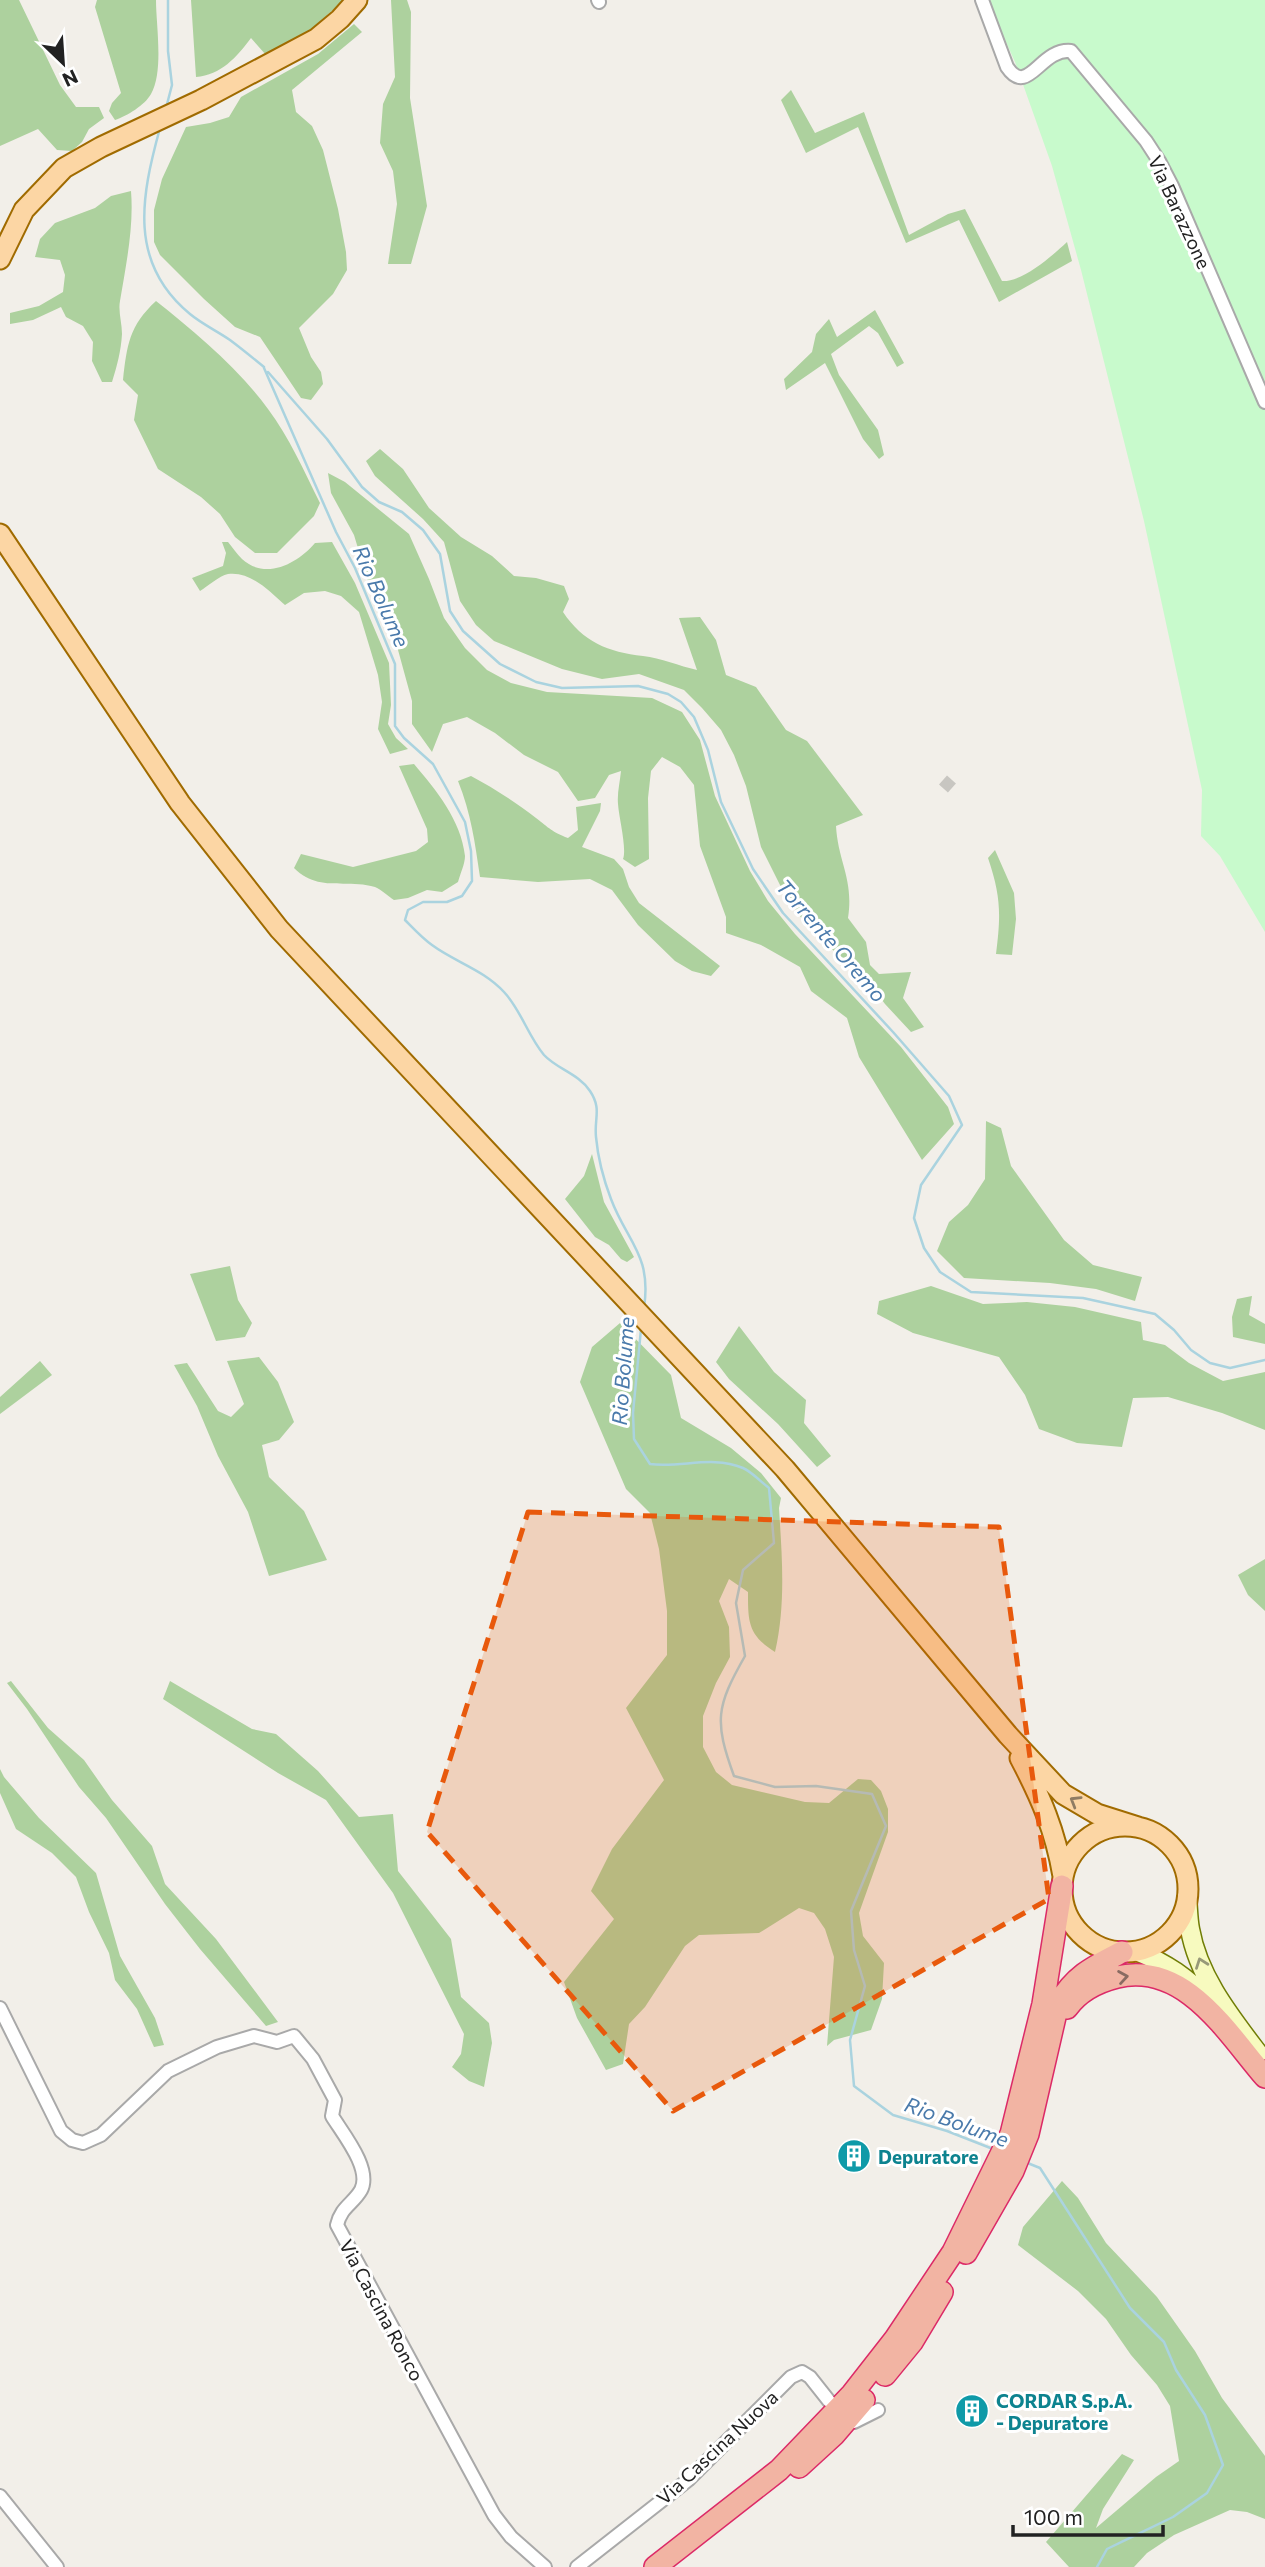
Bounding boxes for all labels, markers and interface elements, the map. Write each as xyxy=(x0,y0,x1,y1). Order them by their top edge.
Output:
north arrow xyxy=(28,28,98,98)
text: N xyxy=(59,65,82,92)
street label: Via Barazzone xyxy=(1144,152,1216,272)
water label: Rio Bolume xyxy=(348,541,416,651)
water label: Torrente Oremo xyxy=(772,873,892,1007)
water label: Rio Bolume xyxy=(606,1316,638,1426)
one-way arrow xyxy=(1070,1796,1083,1809)
one-way arrow xyxy=(1196,1957,1210,1969)
one-way arrow xyxy=(1117,1970,1129,1985)
water label: Rio Bolume xyxy=(902,2091,1012,2151)
building icon: Depuratore xyxy=(835,2137,873,2175)
place label: Depuratore xyxy=(878,2145,979,2168)
street label: Via Cascina Ronco xyxy=(335,2235,429,2385)
street label: Via Cascina Nuova xyxy=(652,2385,782,2509)
place label: CORDAR S.p.A. - Depuratore xyxy=(996,2389,1132,2434)
building icon: CORDAR S.p.A. - Depuratore xyxy=(953,2392,991,2430)
scale bar xyxy=(1013,2494,1164,2538)
text: 100 m xyxy=(1024,2504,1083,2529)

